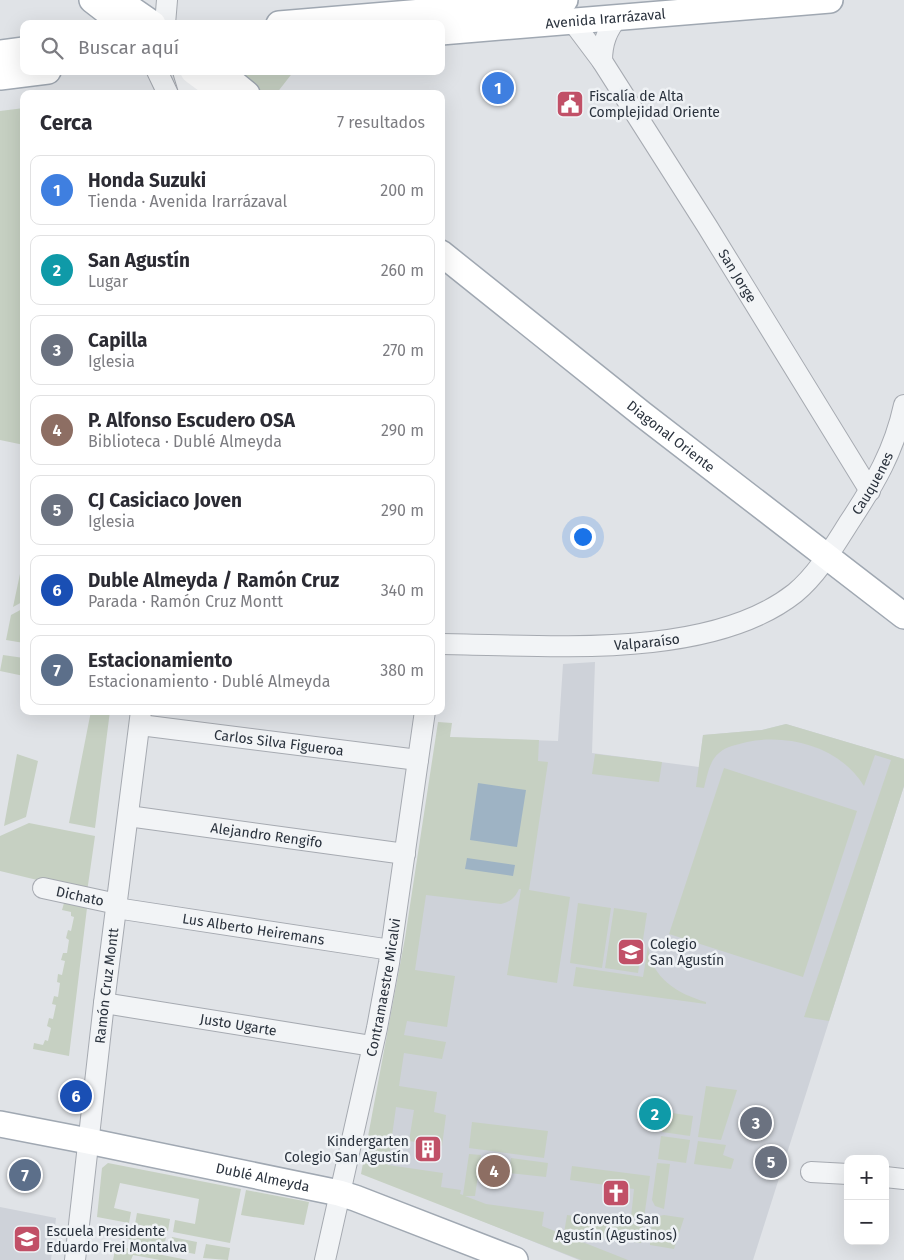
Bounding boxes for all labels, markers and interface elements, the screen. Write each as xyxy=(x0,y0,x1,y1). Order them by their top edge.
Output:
street label: Avenida Irarrázaval xyxy=(545,6,666,32)
search box xyxy=(20,20,445,75)
icon: search xyxy=(38,34,66,62)
text: Buscar aquí xyxy=(78,36,179,59)
pin: 1 xyxy=(482,69,514,107)
place label: Fiscalía de Alta Complejidad Oriente xyxy=(589,88,720,121)
public building icon: Fiscalía de Alta Complejidad Oriente xyxy=(555,89,585,119)
text: Cerca xyxy=(40,110,92,136)
text: 7 resultados xyxy=(337,113,425,132)
text: Honda Suzuki xyxy=(88,169,206,192)
text: 1 xyxy=(53,181,61,200)
text: 200 m xyxy=(380,181,424,200)
text: Tienda · Avenida Irarrázaval xyxy=(88,192,287,211)
street label: San Jorge xyxy=(714,246,760,306)
text: San Agustín xyxy=(88,249,190,272)
text: 2 xyxy=(53,261,61,280)
text: 260 m xyxy=(381,261,424,280)
text: Lugar xyxy=(88,272,128,291)
text: Capilla xyxy=(88,329,147,352)
text: 3 xyxy=(53,341,61,360)
text: 270 m xyxy=(382,341,424,360)
text: Iglesia xyxy=(88,352,135,371)
street label: Diagonal Oriente xyxy=(623,397,718,476)
text: P. Alfonso Escudero OSA xyxy=(88,409,295,432)
text: 4 xyxy=(52,421,62,440)
text: 290 m xyxy=(381,421,424,440)
text: Biblioteca · Dublé Almeyda xyxy=(88,432,282,451)
street label: Cauquenes xyxy=(848,449,897,518)
text: CJ Casiciaco Joven xyxy=(88,489,242,512)
text: 5 xyxy=(53,501,61,520)
text: 290 m xyxy=(381,501,424,520)
text: Iglesia xyxy=(88,512,135,531)
your location xyxy=(570,524,596,550)
text: Duble Almeyda / Ramón Cruz xyxy=(88,569,339,592)
text: 6 xyxy=(52,581,62,600)
text: 340 m xyxy=(381,581,424,600)
text: Parada · Ramón Cruz Montt xyxy=(88,592,283,611)
street label: Valparaíso xyxy=(614,630,681,654)
text: Estacionamiento xyxy=(88,649,232,672)
text: 7 xyxy=(53,661,61,680)
text: 380 m xyxy=(380,661,424,680)
text: Estacionamiento · Dublé Almeyda xyxy=(88,672,330,691)
street label: Carlos Silva Figueroa xyxy=(213,726,345,760)
street label: Alejandro Rengifo xyxy=(210,819,324,852)
street label: Dichato xyxy=(54,883,106,910)
street label: Lus Alberto Heiremans xyxy=(181,910,326,949)
street label: Contramaestre Micalvi xyxy=(363,917,404,1058)
street label: Ramón Cruz Montt xyxy=(91,926,123,1045)
place label: Colegio San Agustín xyxy=(650,936,724,969)
school or university icon: Colegio San Agustín xyxy=(616,937,646,967)
street label: Justo Ugarte xyxy=(199,1011,278,1040)
pin: 6 xyxy=(60,1077,92,1115)
pin: 2 xyxy=(639,1095,671,1133)
pin: 3 xyxy=(740,1104,772,1142)
place label: Kindergarten Colegio San Agustín xyxy=(284,1133,409,1166)
building icon: Kindergarten Colegio San Agustín xyxy=(413,1134,443,1164)
pin: 5 xyxy=(755,1143,787,1181)
pin: 4 xyxy=(478,1152,510,1190)
map controls xyxy=(844,1155,889,1245)
button: + xyxy=(844,1155,889,1200)
pin: 7 xyxy=(9,1156,41,1194)
street label: Dublé Almeyda xyxy=(214,1160,311,1196)
church icon: Convento San Agustín (Agustinos) xyxy=(601,1178,631,1208)
button: − xyxy=(844,1200,889,1245)
place label: Convento San Agustín (Agustinos) xyxy=(555,1211,677,1244)
place label: Escuela Presidente Eduardo Frei Montalva xyxy=(46,1223,187,1256)
school or university icon: Escuela Presidente Eduardo Frei Montalva xyxy=(12,1224,42,1254)

